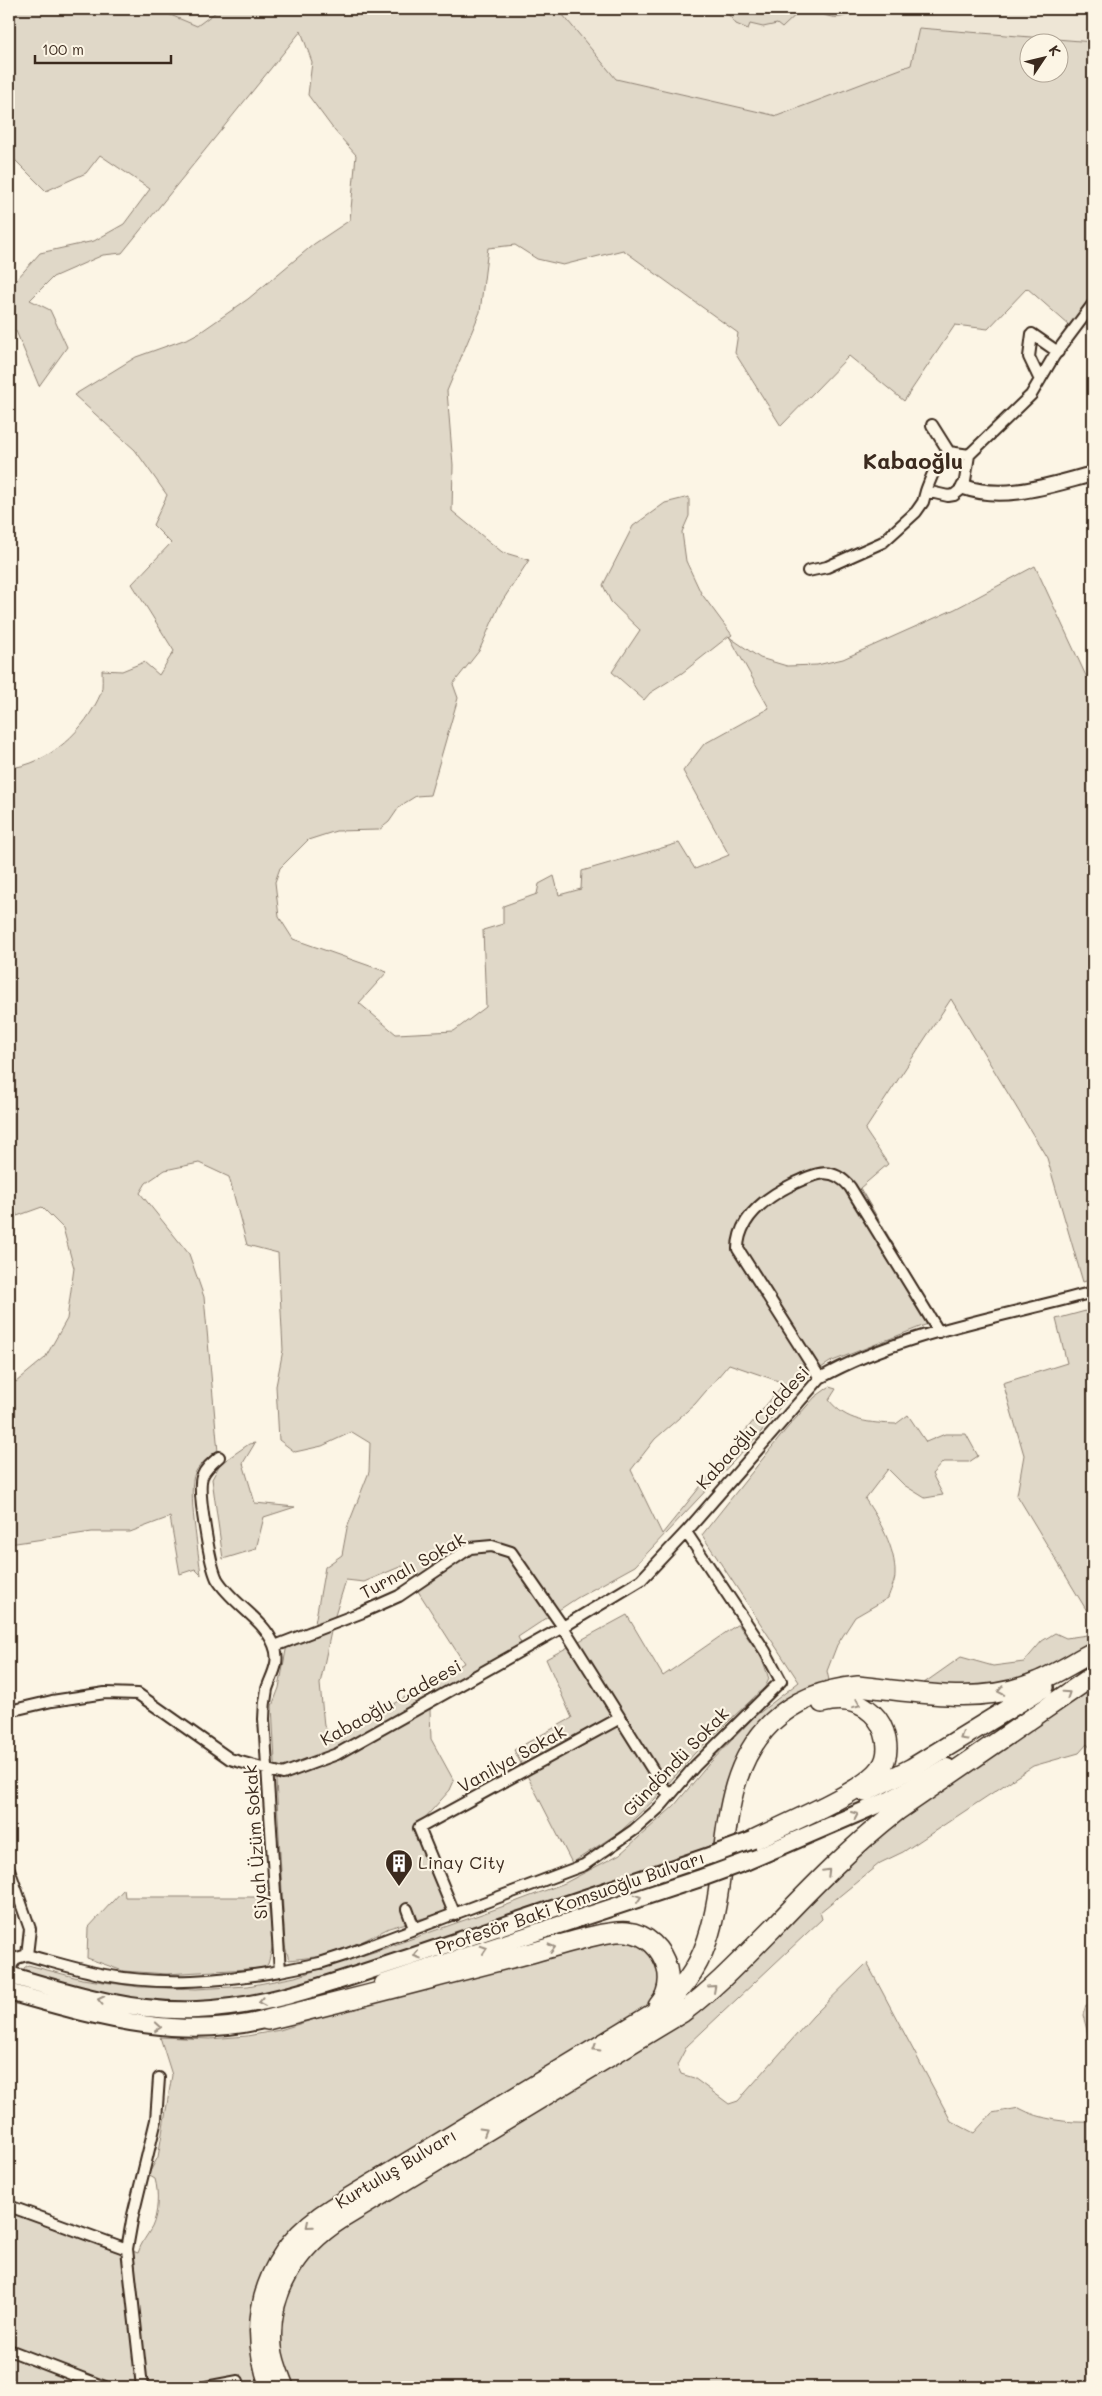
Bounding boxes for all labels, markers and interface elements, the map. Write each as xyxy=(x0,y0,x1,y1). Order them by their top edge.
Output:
scale bar xyxy=(35,32,171,64)
north arrow xyxy=(1020,32,1070,82)
text: 100 m xyxy=(42,39,84,59)
text: K xyxy=(1045,41,1065,59)
district label: Kabaoğlu xyxy=(863,446,963,475)
street label: Kabaoğlu Caddesi xyxy=(690,1360,814,1494)
street label: Turnalı Sokak xyxy=(355,1526,470,1604)
street label: Kabaoğlu Cadeesi xyxy=(316,1653,465,1751)
one-way arrow xyxy=(996,1685,1005,1696)
one-way arrow xyxy=(1061,1691,1070,1700)
one-way arrow xyxy=(852,1698,861,1708)
street label: Gündöndü Sokak xyxy=(617,1701,734,1821)
street label: Vanilya Sokak xyxy=(453,1718,570,1798)
one-way arrow xyxy=(960,1731,969,1741)
street label: Siyah Üzüm Sokak xyxy=(238,1764,272,1920)
one-way arrow xyxy=(850,1811,859,1822)
street label: Profesör Baki Komsuoğlu Bulvarı xyxy=(432,1845,707,1959)
building icon: Linay City xyxy=(384,1848,414,1887)
place label: Linay City xyxy=(418,1850,505,1874)
one-way arrow xyxy=(821,1869,830,1878)
one-way arrow xyxy=(633,1894,642,1904)
one-way arrow xyxy=(547,1943,556,1954)
one-way arrow xyxy=(479,1945,487,1955)
one-way arrow xyxy=(414,1949,422,1959)
one-way arrow xyxy=(708,1985,717,1994)
one-way arrow xyxy=(96,1995,105,2006)
one-way arrow xyxy=(257,1996,266,2006)
one-way arrow xyxy=(155,2021,163,2032)
one-way arrow xyxy=(593,2042,602,2052)
street label: Kurtuluş Bulvarı xyxy=(330,2122,461,2214)
one-way arrow xyxy=(479,2128,488,2138)
one-way arrow xyxy=(305,2219,314,2228)

